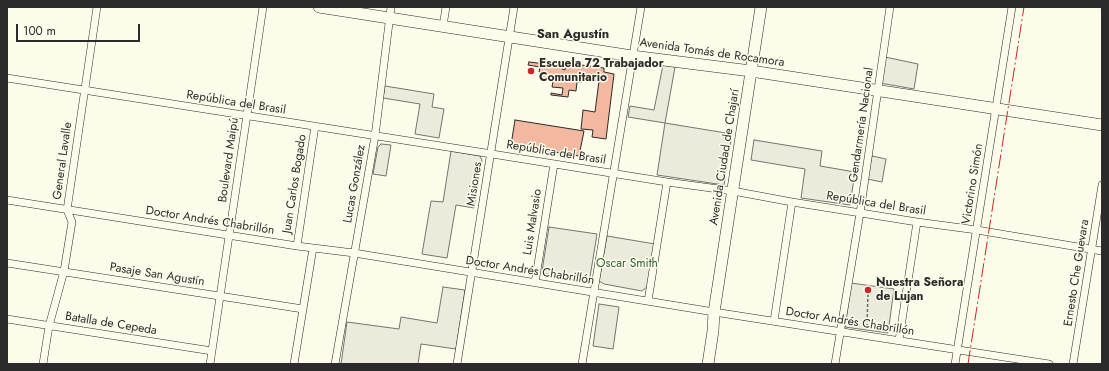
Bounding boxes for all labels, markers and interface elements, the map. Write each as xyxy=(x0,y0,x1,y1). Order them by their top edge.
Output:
scale bar xyxy=(18,16,142,42)
text: 100 m xyxy=(23,22,56,40)
district label: San Agustín xyxy=(537,27,609,43)
street label: Avenida Tomás de Rocamora xyxy=(639,36,785,70)
place label: Escuela 72 Trabajador Comunitario xyxy=(539,57,664,85)
marker: Escuela 72 Trabajador Comunitario xyxy=(526,66,536,76)
street label: Gendarmería Nacional xyxy=(847,67,877,183)
street label: República del Brasil xyxy=(185,88,287,118)
street label: Avenida Ciudad de Chajarí xyxy=(707,88,743,226)
street label: Boulevard Maipú xyxy=(216,117,242,203)
street label: General Lavalle xyxy=(50,121,76,201)
street label: Juan Carlos Bogado xyxy=(280,134,310,234)
street label: República del Brasil xyxy=(505,138,607,168)
street label: Victorino Simón xyxy=(959,142,987,226)
street label: Lucas González xyxy=(341,144,369,224)
street label: Misiones xyxy=(464,161,486,207)
street label: Luis Malvasio xyxy=(521,188,545,256)
street label: República del Brasil xyxy=(825,189,927,219)
street label: Doctor Andrés Chabrillón xyxy=(145,204,275,238)
street label: Ernesto Che Guevara xyxy=(1061,219,1093,327)
street label: Doctor Andrés Chabrillón xyxy=(465,254,595,288)
park label: Oscar Smith xyxy=(596,257,658,271)
street label: Pasaje San Agustín xyxy=(109,260,205,290)
place label: Nuestra Señora de Lujan xyxy=(876,276,963,304)
marker: Nuestra Señora de Lujan xyxy=(863,285,873,295)
street label: Doctor Andrés Chabrillón xyxy=(785,305,915,339)
street label: Batalla de Cepeda xyxy=(64,310,158,338)

